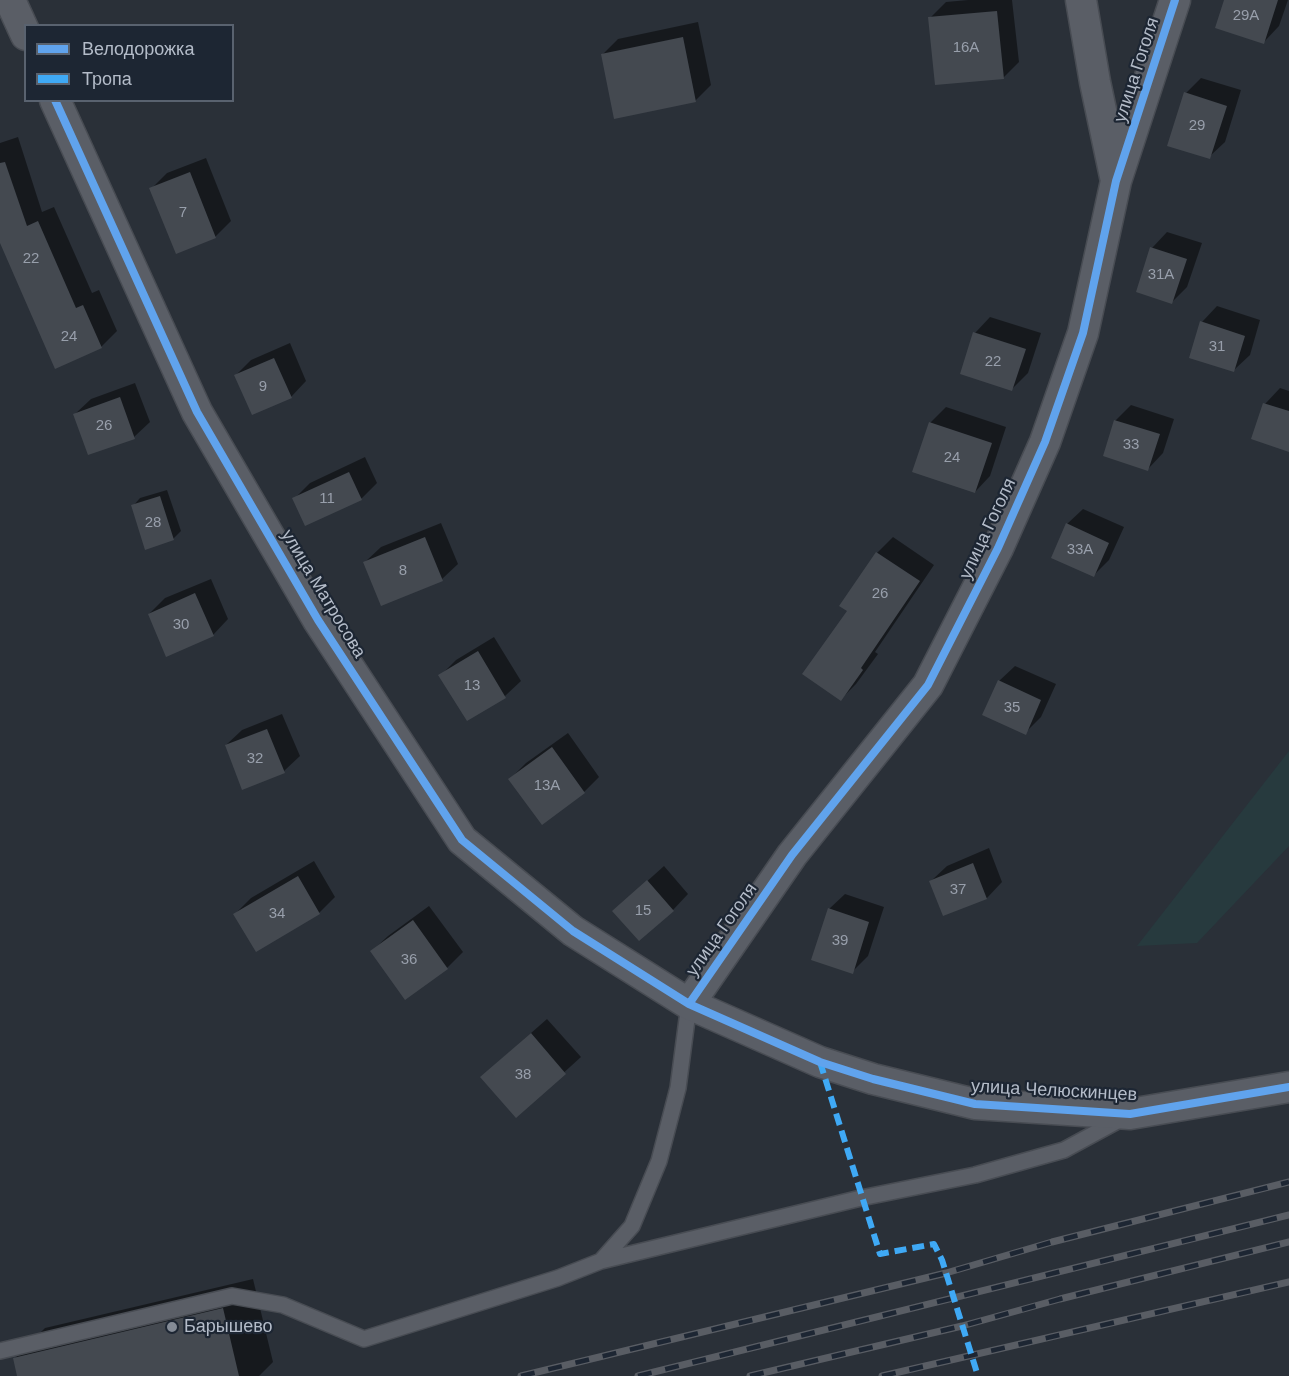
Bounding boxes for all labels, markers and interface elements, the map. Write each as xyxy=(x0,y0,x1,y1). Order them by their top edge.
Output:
house number: 29А xyxy=(1233,7,1259,25)
street label: улица Гоголя xyxy=(1110,15,1164,125)
legend xyxy=(24,24,234,102)
text: Велодорожка xyxy=(82,39,194,59)
house number: 16А xyxy=(953,39,979,57)
text: Тропа xyxy=(82,69,132,89)
house number: 29 xyxy=(1189,117,1205,135)
house number: 7 xyxy=(179,204,187,222)
house number: 22 xyxy=(23,250,39,268)
house number: 31А xyxy=(1148,266,1174,284)
house number: 24 xyxy=(61,328,77,346)
house number: 31 xyxy=(1209,338,1225,356)
house number: 22 xyxy=(985,353,1001,371)
house number: 9 xyxy=(259,378,267,396)
house number: 26 xyxy=(96,417,112,435)
house number: 33 xyxy=(1123,436,1139,454)
house number: 24 xyxy=(944,449,960,467)
street label: улица Гоголя xyxy=(955,475,1021,583)
house number: 11 xyxy=(319,490,335,508)
house number: 28 xyxy=(145,514,161,532)
street label: улица Матросова xyxy=(276,526,370,662)
house number: 33А xyxy=(1067,541,1093,559)
house number: 8 xyxy=(399,562,407,580)
house number: 26 xyxy=(872,585,888,603)
house number: 30 xyxy=(173,616,189,634)
house number: 13 xyxy=(464,677,480,695)
house number: 35 xyxy=(1004,699,1020,717)
house number: 32 xyxy=(247,750,263,768)
house number: 13А xyxy=(534,777,560,795)
street label: улица Гоголя xyxy=(682,879,762,981)
house number: 37 xyxy=(950,881,966,899)
house number: 15 xyxy=(635,902,651,920)
house number: 34 xyxy=(269,905,285,923)
house number: 39 xyxy=(832,932,848,950)
house number: 36 xyxy=(401,951,417,969)
house number: 38 xyxy=(515,1066,531,1084)
street label: улица Челюскинцев xyxy=(970,1076,1138,1106)
place label: Барышево xyxy=(184,1316,273,1338)
marker: Барышево xyxy=(165,1320,179,1334)

